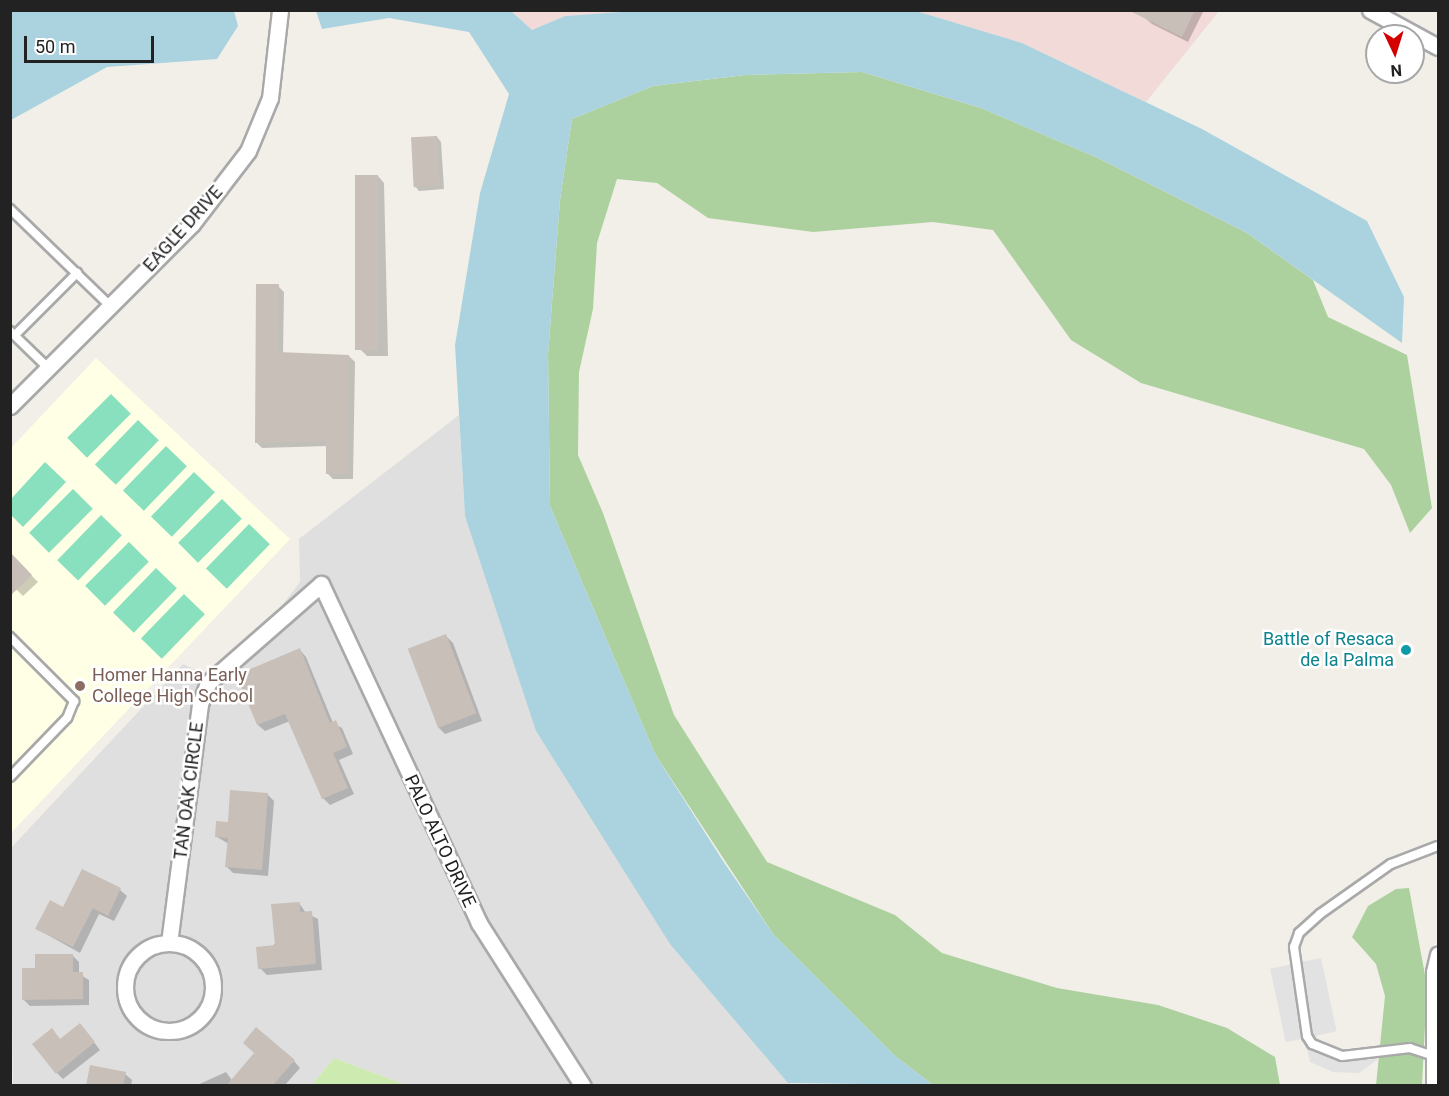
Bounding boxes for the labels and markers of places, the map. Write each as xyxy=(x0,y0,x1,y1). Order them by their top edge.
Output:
place label: Battle of Resaca de la Palma xyxy=(1263,629,1394,672)
marker: Battle of Resaca de la Palma xyxy=(1399,643,1413,657)
place label: Homer Hanna Early College High School xyxy=(92,665,253,708)
marker: Homer Hanna Early College High School xyxy=(73,679,87,693)

